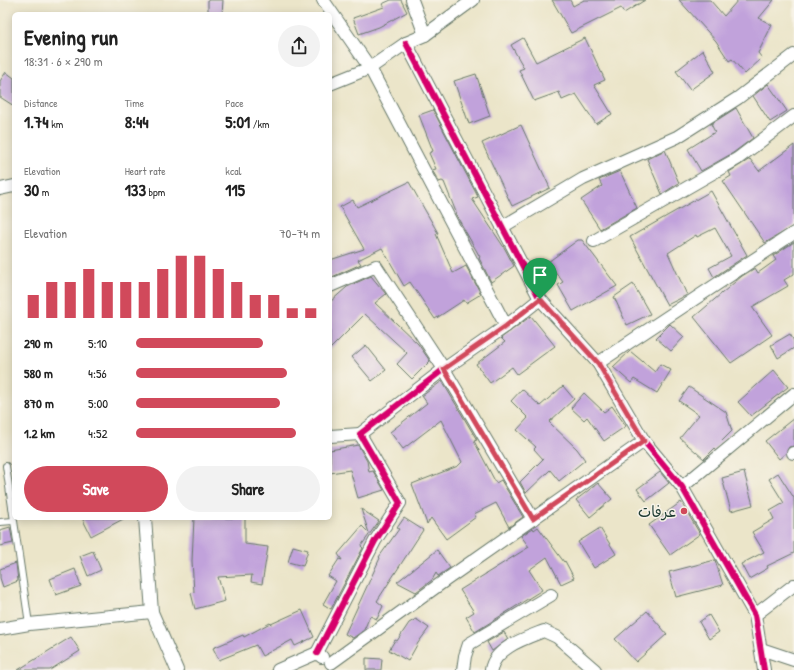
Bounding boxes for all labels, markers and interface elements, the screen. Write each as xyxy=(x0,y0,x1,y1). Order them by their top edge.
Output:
text: Evening run xyxy=(24,22,118,52)
button: share xyxy=(278,25,320,67)
text: 18:31 · 6 × 290 m xyxy=(24,52,103,70)
text: Distance xyxy=(24,96,58,110)
text: Time xyxy=(125,96,144,110)
text: Pace xyxy=(225,96,244,110)
text: 1.74 xyxy=(24,110,49,133)
text: 8:44 xyxy=(125,110,149,133)
text: 5:01 xyxy=(225,110,250,133)
text: km xyxy=(49,117,63,131)
text: /km xyxy=(250,117,270,131)
text: Elevation xyxy=(24,164,61,178)
text: Heart rate xyxy=(125,164,166,178)
text: kcal xyxy=(225,164,241,178)
text: 30 xyxy=(24,178,39,201)
text: 133 xyxy=(125,178,146,201)
text: 115 xyxy=(225,178,245,201)
text: m xyxy=(39,185,49,199)
text: bpm xyxy=(146,185,165,199)
text: Elevation xyxy=(24,224,67,242)
text: 70–74 m xyxy=(279,224,320,242)
pin xyxy=(523,258,557,299)
icon: arrive xyxy=(529,264,551,286)
text: 290 m xyxy=(24,334,53,352)
text: 5:10 xyxy=(88,334,107,352)
text: 580 m xyxy=(24,364,53,382)
text: 4:56 xyxy=(88,364,107,382)
text: 870 m xyxy=(24,394,54,412)
text: 5:00 xyxy=(88,394,108,412)
text: 1.2 km xyxy=(24,424,55,442)
text: 4:52 xyxy=(88,424,107,442)
button: Save xyxy=(24,466,168,512)
button: Share xyxy=(176,466,320,512)
place label: عرفات xyxy=(638,501,676,522)
marker: عرفات xyxy=(679,506,689,516)

